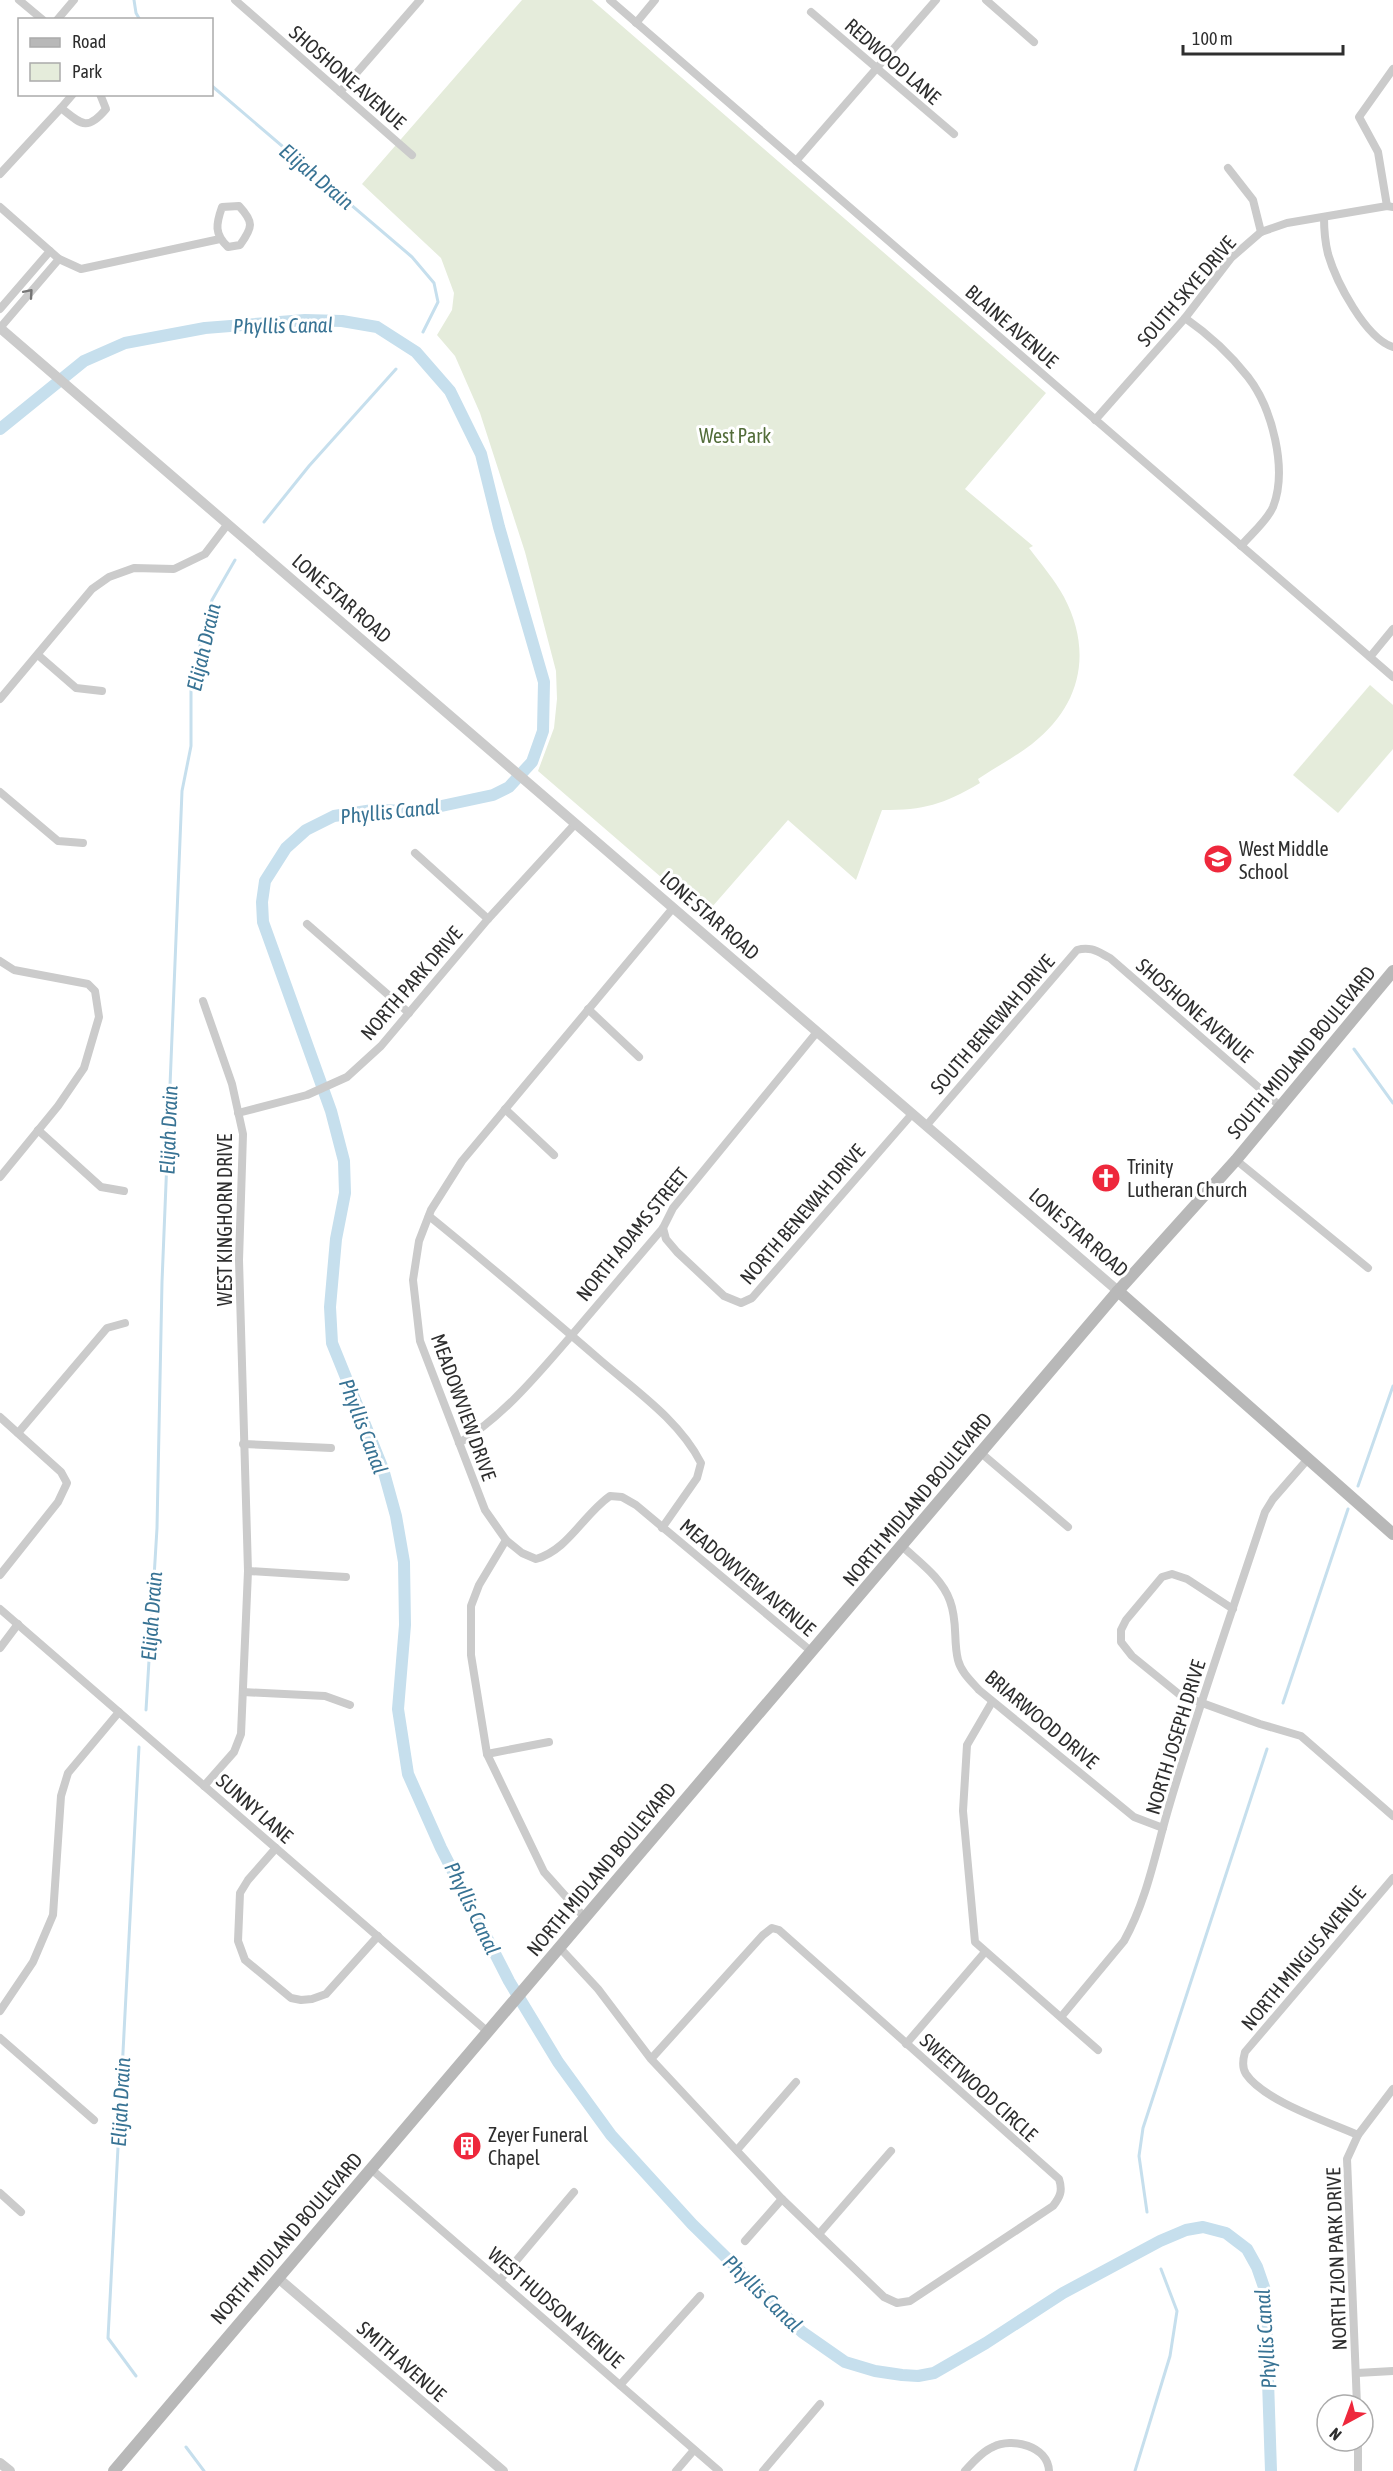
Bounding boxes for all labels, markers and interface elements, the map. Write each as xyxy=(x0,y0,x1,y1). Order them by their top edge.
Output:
street label: REDWOOD LANE xyxy=(841,13,946,109)
legend xyxy=(18,18,213,96)
scale bar xyxy=(1183,18,1344,56)
street label: SHOSHONE AVENUE xyxy=(285,20,411,134)
text: 100 m xyxy=(1192,28,1233,49)
text: Road xyxy=(72,31,106,52)
text: Park xyxy=(72,61,102,82)
water label: Elijah Drain xyxy=(275,138,359,214)
street label: SOUTH SKYE DRIVE xyxy=(1132,231,1240,351)
street label: BLAINE AVENUE xyxy=(961,280,1063,373)
one-way arrow xyxy=(22,289,33,300)
water label: Phyllis Canal xyxy=(233,312,333,338)
park label: West Park xyxy=(699,424,771,447)
street label: LONE STAR ROAD xyxy=(288,549,396,647)
water label: Elijah Drain xyxy=(181,601,225,693)
water label: Phyllis Canal xyxy=(339,794,441,828)
place label: West Middle School xyxy=(1239,837,1329,883)
school or university icon: West Middle School xyxy=(1202,843,1234,875)
street label: LONE STAR ROAD xyxy=(656,866,764,964)
street label: NORTH PARK DRIVE xyxy=(356,921,467,1044)
street label: SOUTH BENEWAH DRIVE xyxy=(926,950,1059,1098)
street label: SHOSHONE AVENUE xyxy=(1132,953,1258,1067)
street label: SOUTH MIDLAND BOULEVARD xyxy=(1222,961,1380,1143)
water label: Elijah Drain xyxy=(154,1085,182,1175)
street label: WEST KINGHORN DRIVE xyxy=(213,1133,236,1306)
street label: NORTH BENEWAH DRIVE xyxy=(735,1139,869,1289)
place label: Trinity Lutheran Church xyxy=(1127,1155,1248,1201)
street label: NORTH ADAMS STREET xyxy=(571,1162,693,1305)
church icon: Trinity Lutheran Church xyxy=(1090,1162,1122,1194)
street label: LONE STAR ROAD xyxy=(1025,1183,1133,1281)
street label: MEADOWVIEW DRIVE xyxy=(427,1331,501,1484)
water label: Phyllis Canal xyxy=(335,1375,393,1477)
street label: NORTH MIDLAND BOULEVARD xyxy=(838,1408,996,1590)
street label: MEADOWVIEW AVENUE xyxy=(676,1514,821,1641)
water label: Elijah Drain xyxy=(136,1571,166,1661)
street label: NORTH JOSEPH DRIVE xyxy=(1141,1656,1210,1817)
street label: BRIARWOOD DRIVE xyxy=(981,1665,1104,1773)
street label: SUNNY LANE xyxy=(212,1769,298,1848)
street label: NORTH MIDLAND BOULEVARD xyxy=(522,1778,680,1960)
water label: Phyllis Canal xyxy=(440,1858,506,1958)
street label: NORTH MINGUS AVENUE xyxy=(1236,1881,1370,2034)
street label: SWEETWOOD CIRCLE xyxy=(916,2028,1043,2146)
water label: Elijah Drain xyxy=(106,2057,134,2147)
place label: Zeyer Funeral Chapel xyxy=(488,2123,589,2169)
building icon: Zeyer Funeral Chapel xyxy=(451,2130,483,2162)
street label: NORTH MIDLAND BOULEVARD xyxy=(205,2148,367,2328)
street label: NORTH ZION PARK DRIVE xyxy=(1321,2167,1351,2351)
street label: WEST HUDSON AVENUE xyxy=(484,2242,629,2372)
water label: Phyllis Canal xyxy=(719,2250,807,2336)
water label: Phyllis Canal xyxy=(1250,2288,1280,2390)
street label: SMITH AVENUE xyxy=(353,2316,451,2406)
north arrow xyxy=(1315,2393,1375,2453)
text: N xyxy=(1326,2424,1345,2444)

